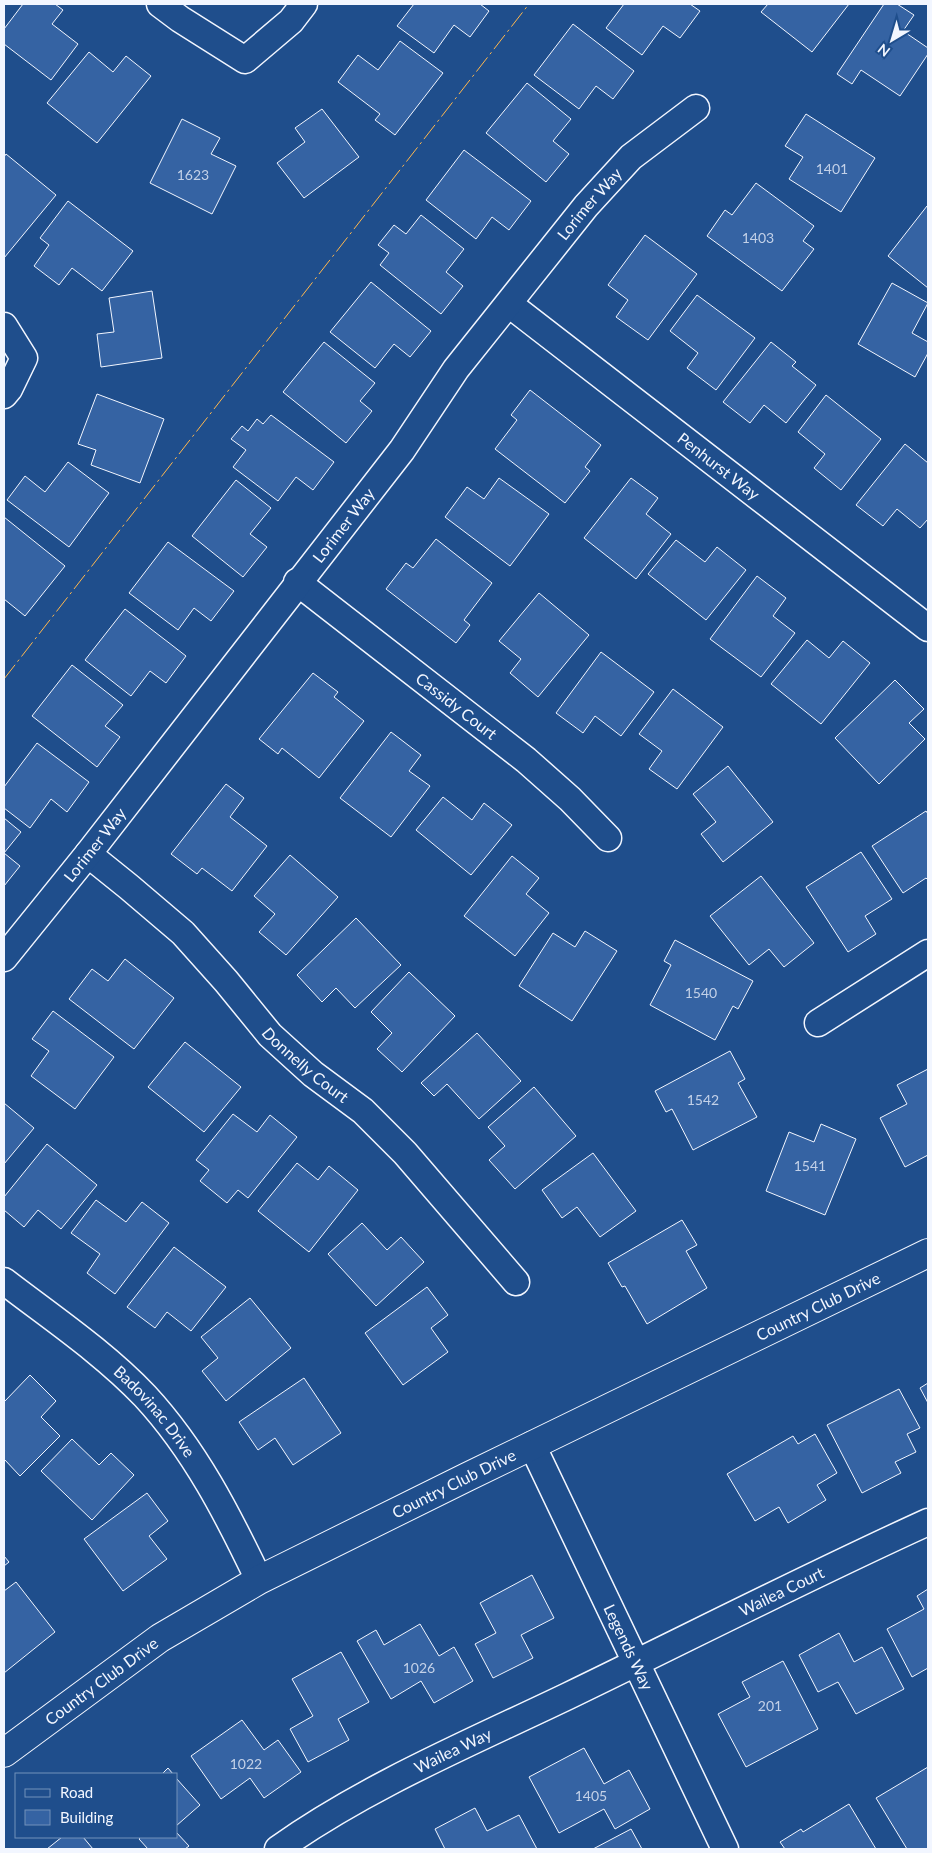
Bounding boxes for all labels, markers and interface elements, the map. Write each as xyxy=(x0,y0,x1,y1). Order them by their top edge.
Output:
north arrow xyxy=(867,15,917,65)
text: N xyxy=(874,41,893,61)
house number: 1401 xyxy=(816,160,848,177)
street label: Lorimer Way xyxy=(553,163,626,243)
house number: 1623 xyxy=(177,166,209,183)
house number: 1403 xyxy=(742,229,774,246)
street label: Penhurst Way xyxy=(674,428,764,504)
street label: Lorimer Way xyxy=(308,483,378,566)
street label: Cassidy Court xyxy=(413,668,501,743)
street label: Lorimer Way xyxy=(59,803,130,886)
house number: 1540 xyxy=(685,984,717,1001)
street label: Donnelly Court xyxy=(258,1023,353,1106)
house number: 1542 xyxy=(687,1091,719,1108)
house number: 1541 xyxy=(794,1157,826,1174)
street label: Country Club Drive xyxy=(753,1268,883,1344)
street label: Badovinac Drive xyxy=(110,1361,200,1460)
street label: Country Club Drive xyxy=(389,1445,519,1522)
street label: Wailea Court xyxy=(736,1562,827,1620)
street label: Legends Way xyxy=(600,1601,658,1694)
street label: Country Club Drive xyxy=(41,1633,161,1729)
house number: 1026 xyxy=(403,1659,435,1676)
house number: 201 xyxy=(758,1697,782,1714)
street label: Wailea Way xyxy=(411,1723,495,1777)
house number: 1022 xyxy=(230,1755,262,1772)
legend xyxy=(15,1773,178,1838)
text: Road xyxy=(60,1783,93,1801)
house number: 1405 xyxy=(575,1787,607,1804)
text: Building xyxy=(60,1808,113,1826)

